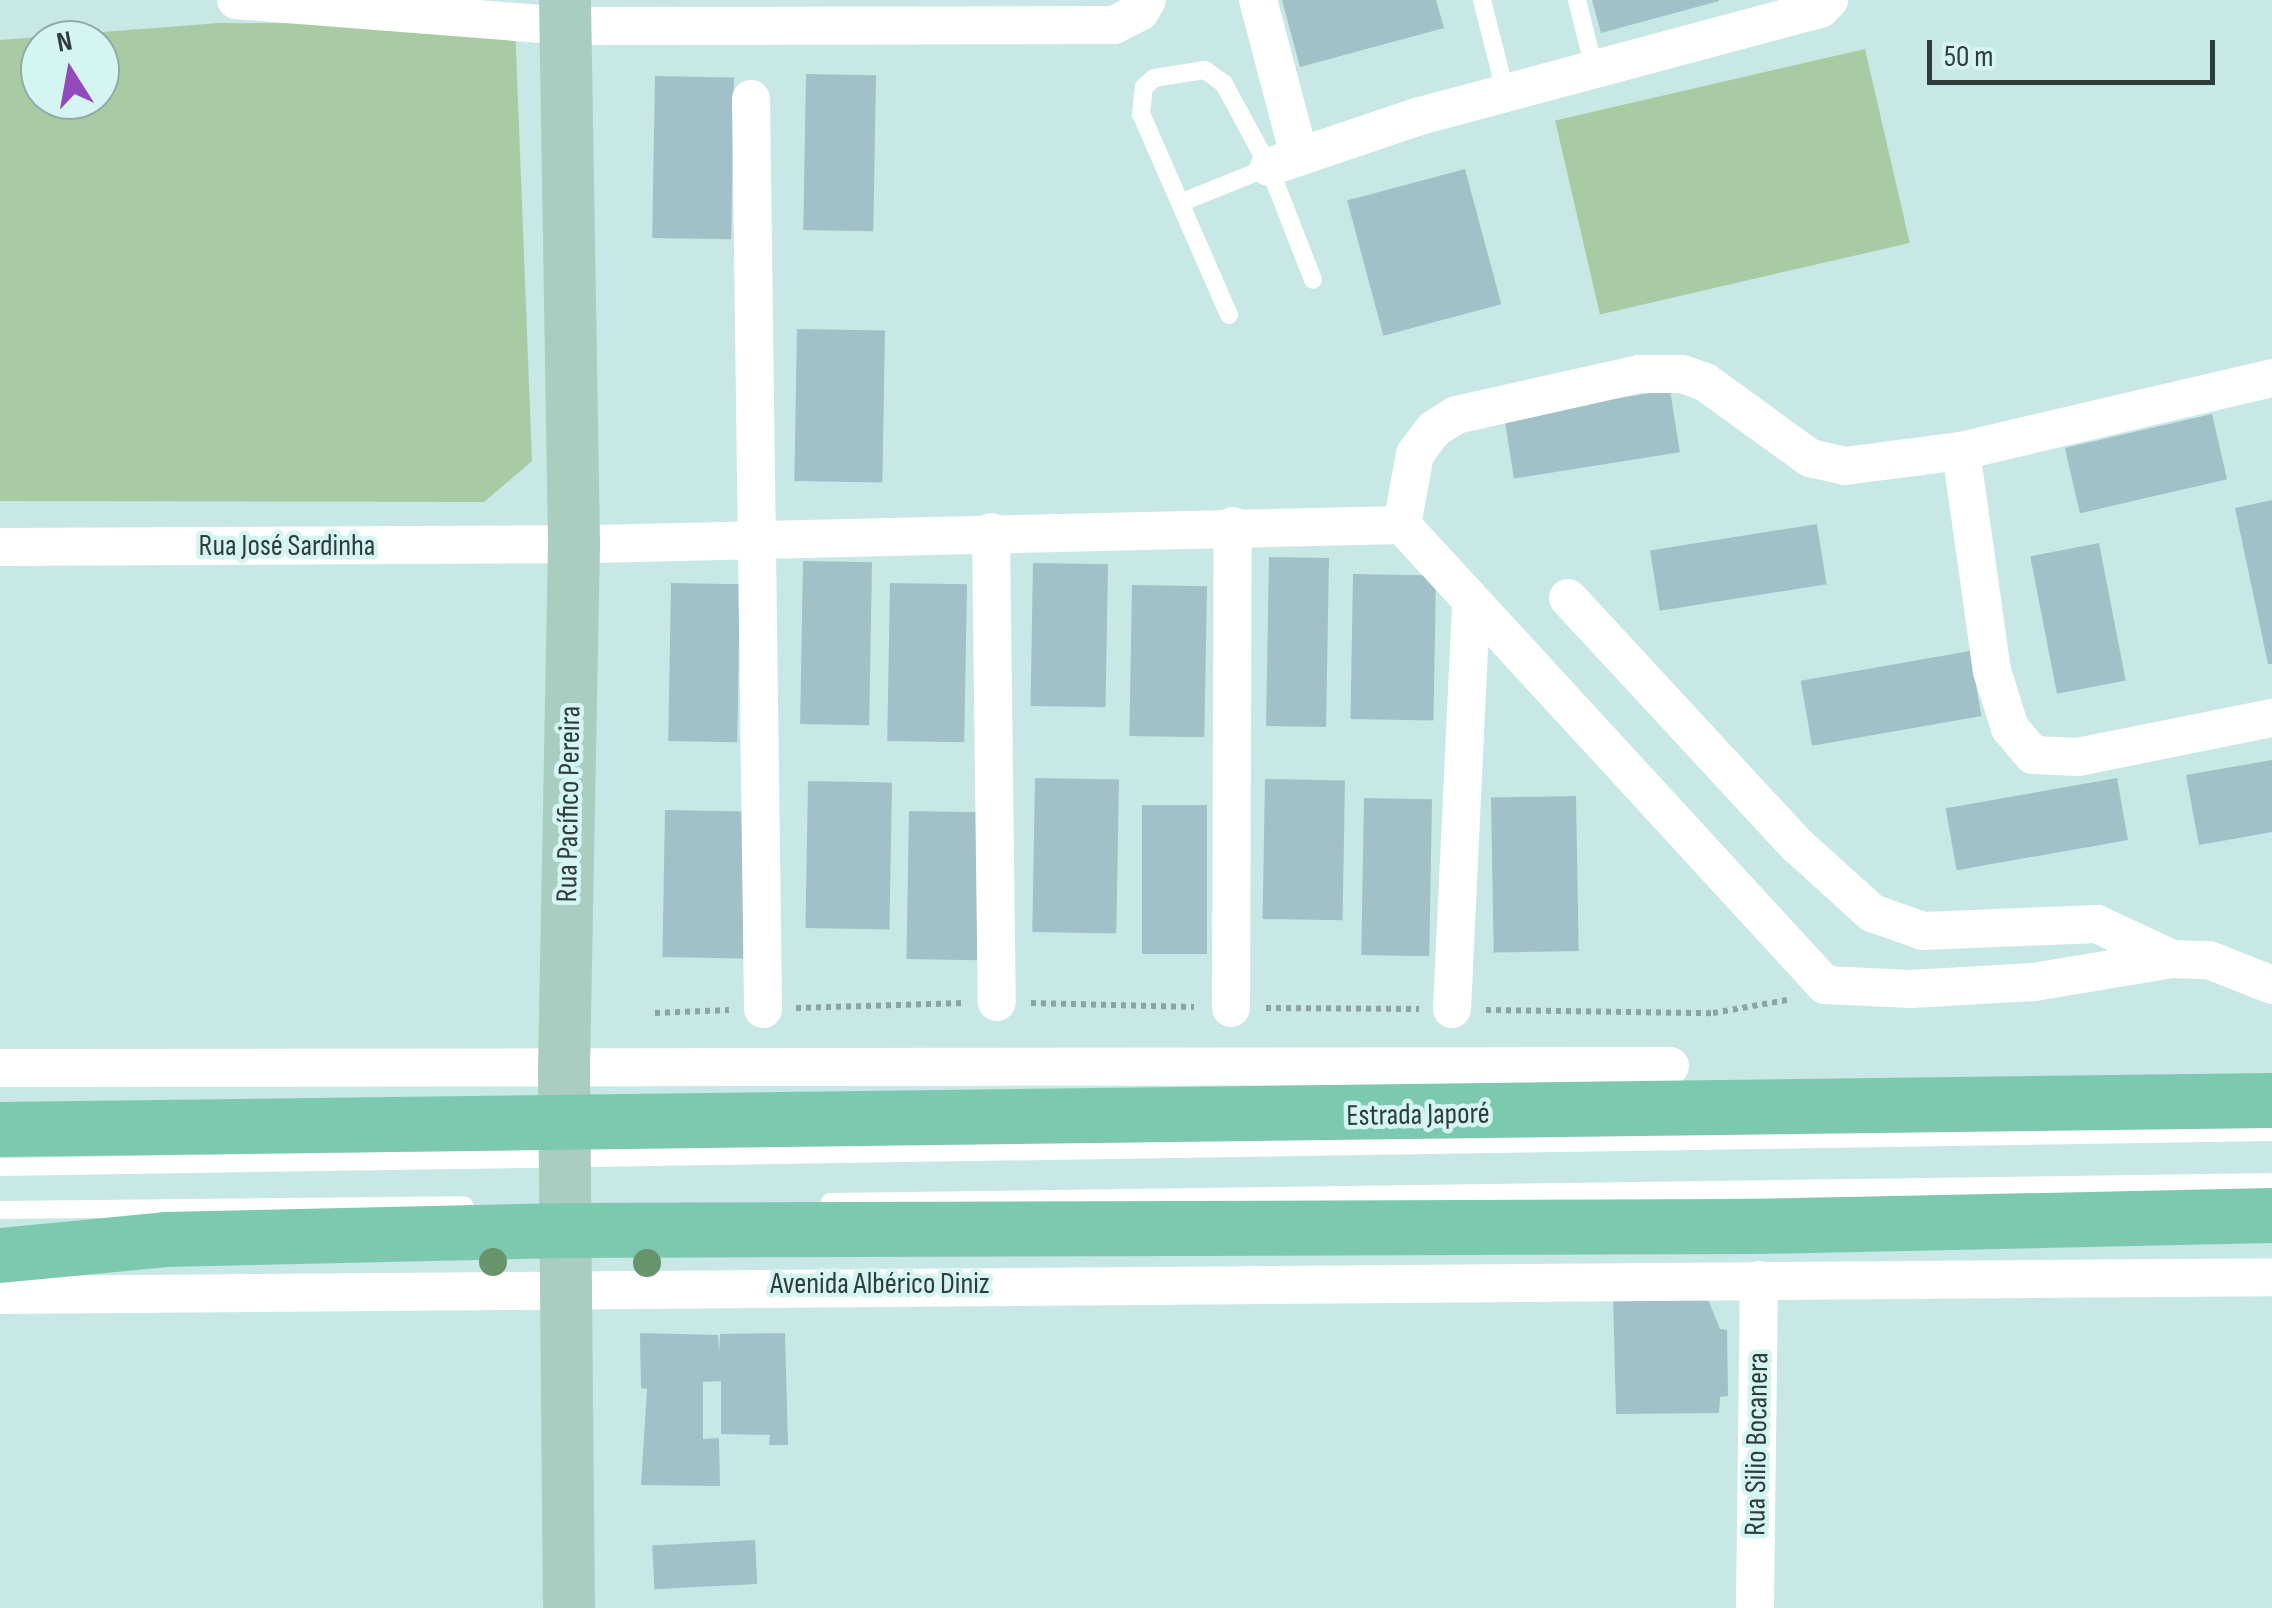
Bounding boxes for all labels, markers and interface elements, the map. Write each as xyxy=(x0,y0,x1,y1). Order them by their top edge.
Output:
north arrow xyxy=(20,20,120,120)
scale bar xyxy=(1932,20,2220,82)
text: N xyxy=(54,24,75,60)
text: 50 m xyxy=(1944,39,1993,75)
street label: Rua José Sardinha xyxy=(199,528,375,564)
street label: Rua Pacífico Pereira xyxy=(549,705,589,903)
street label: Estrada Japoré xyxy=(1346,1096,1490,1134)
street label: Avenida Albérico Diniz xyxy=(770,1266,990,1302)
street label: Rua Silio Bocanera xyxy=(1737,1352,1777,1536)

